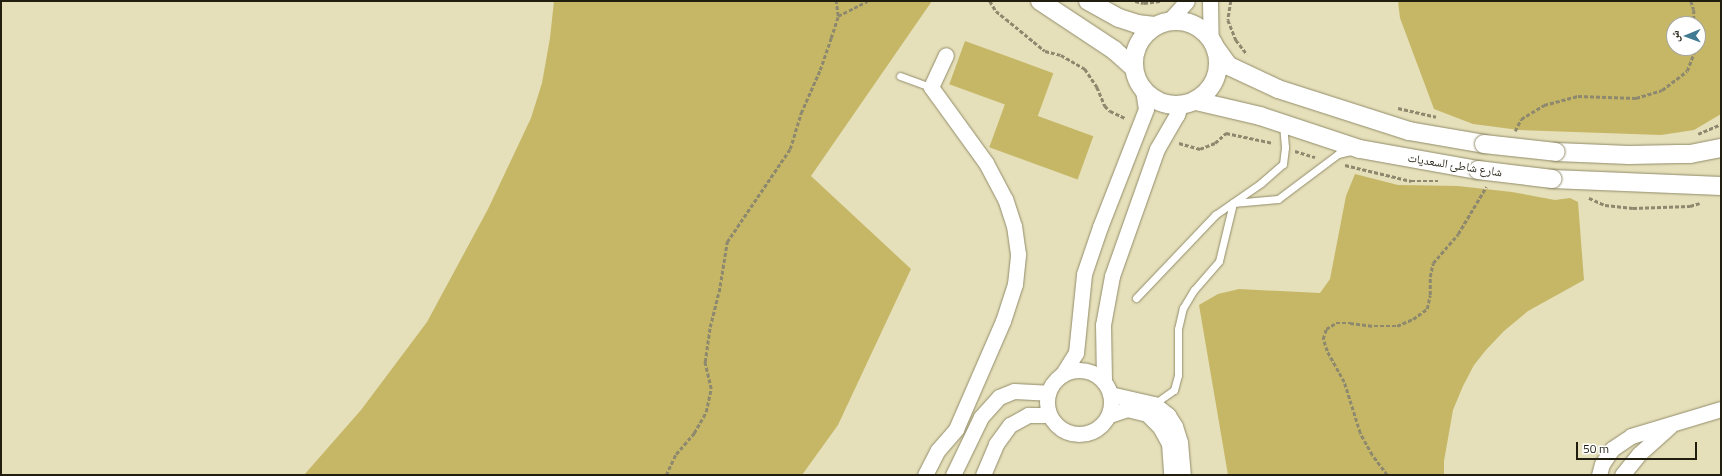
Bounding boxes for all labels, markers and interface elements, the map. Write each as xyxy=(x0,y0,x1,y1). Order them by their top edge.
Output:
north arrow xyxy=(1666,16,1706,56)
text: ش xyxy=(1667,30,1683,42)
street label: شارع شاطئ السعديات xyxy=(1407,150,1503,180)
scale bar xyxy=(1578,434,1699,460)
text: 50 m xyxy=(1583,439,1609,458)

